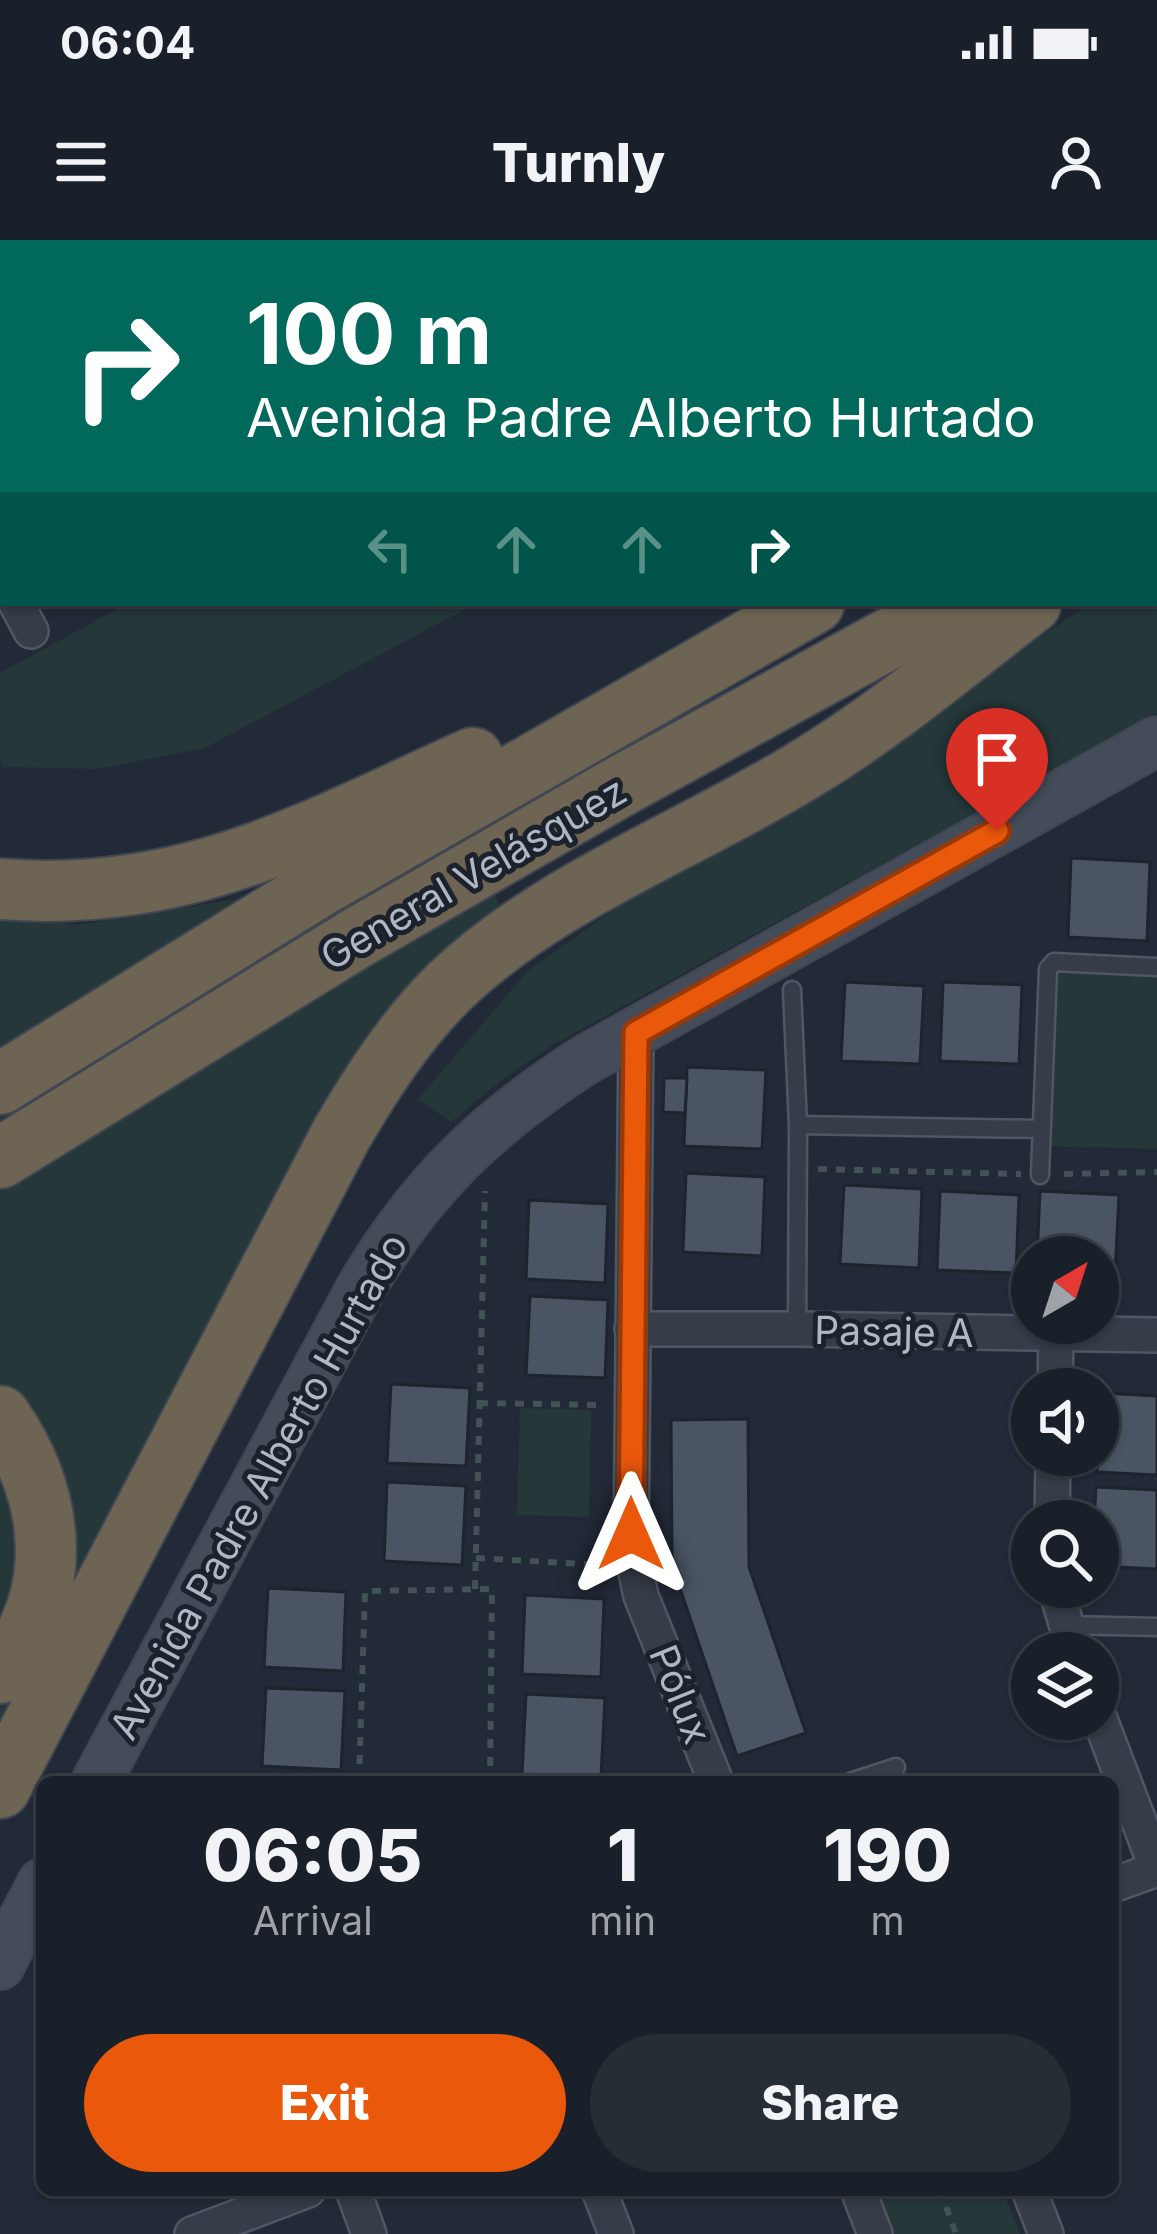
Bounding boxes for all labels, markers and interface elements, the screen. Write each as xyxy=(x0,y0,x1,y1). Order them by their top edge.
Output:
text: 06:04 xyxy=(60,15,195,70)
icon: menu xyxy=(48,129,114,195)
icon: person xyxy=(1043,129,1109,195)
text: Turnly xyxy=(492,130,665,195)
text: 100 m xyxy=(246,283,492,384)
icon: right xyxy=(48,288,204,444)
text: Avenida Padre Alberto Hurtado xyxy=(246,385,1036,450)
icon: left xyxy=(357,516,423,582)
icon: ahead xyxy=(483,516,549,582)
icon: ahead xyxy=(609,516,675,582)
icon: right xyxy=(735,516,801,582)
pin xyxy=(946,708,1048,831)
icon: arrive xyxy=(964,726,1030,792)
street label: General Velásquez xyxy=(312,766,634,980)
street label: Avenida Padre Alberto Hurtado xyxy=(99,1225,417,1747)
north arrow xyxy=(1011,1236,1119,1344)
map controls xyxy=(1011,1236,1119,1740)
street label: Pasaje A xyxy=(814,1306,974,1356)
button: sound xyxy=(1011,1368,1119,1476)
position arrow xyxy=(568,1471,694,1597)
button: search xyxy=(1011,1500,1119,1608)
button: layers xyxy=(1011,1632,1119,1740)
street label: Pólux xyxy=(640,1638,722,1750)
text: 06:05 xyxy=(203,1811,422,1898)
text: 1 xyxy=(607,1811,639,1898)
text: 190 xyxy=(823,1811,952,1898)
text: Arrival xyxy=(253,1897,373,1944)
text: min xyxy=(589,1897,656,1944)
text: m xyxy=(870,1897,905,1944)
button: Exit xyxy=(84,2034,566,2172)
button: Share xyxy=(590,2034,1071,2172)

